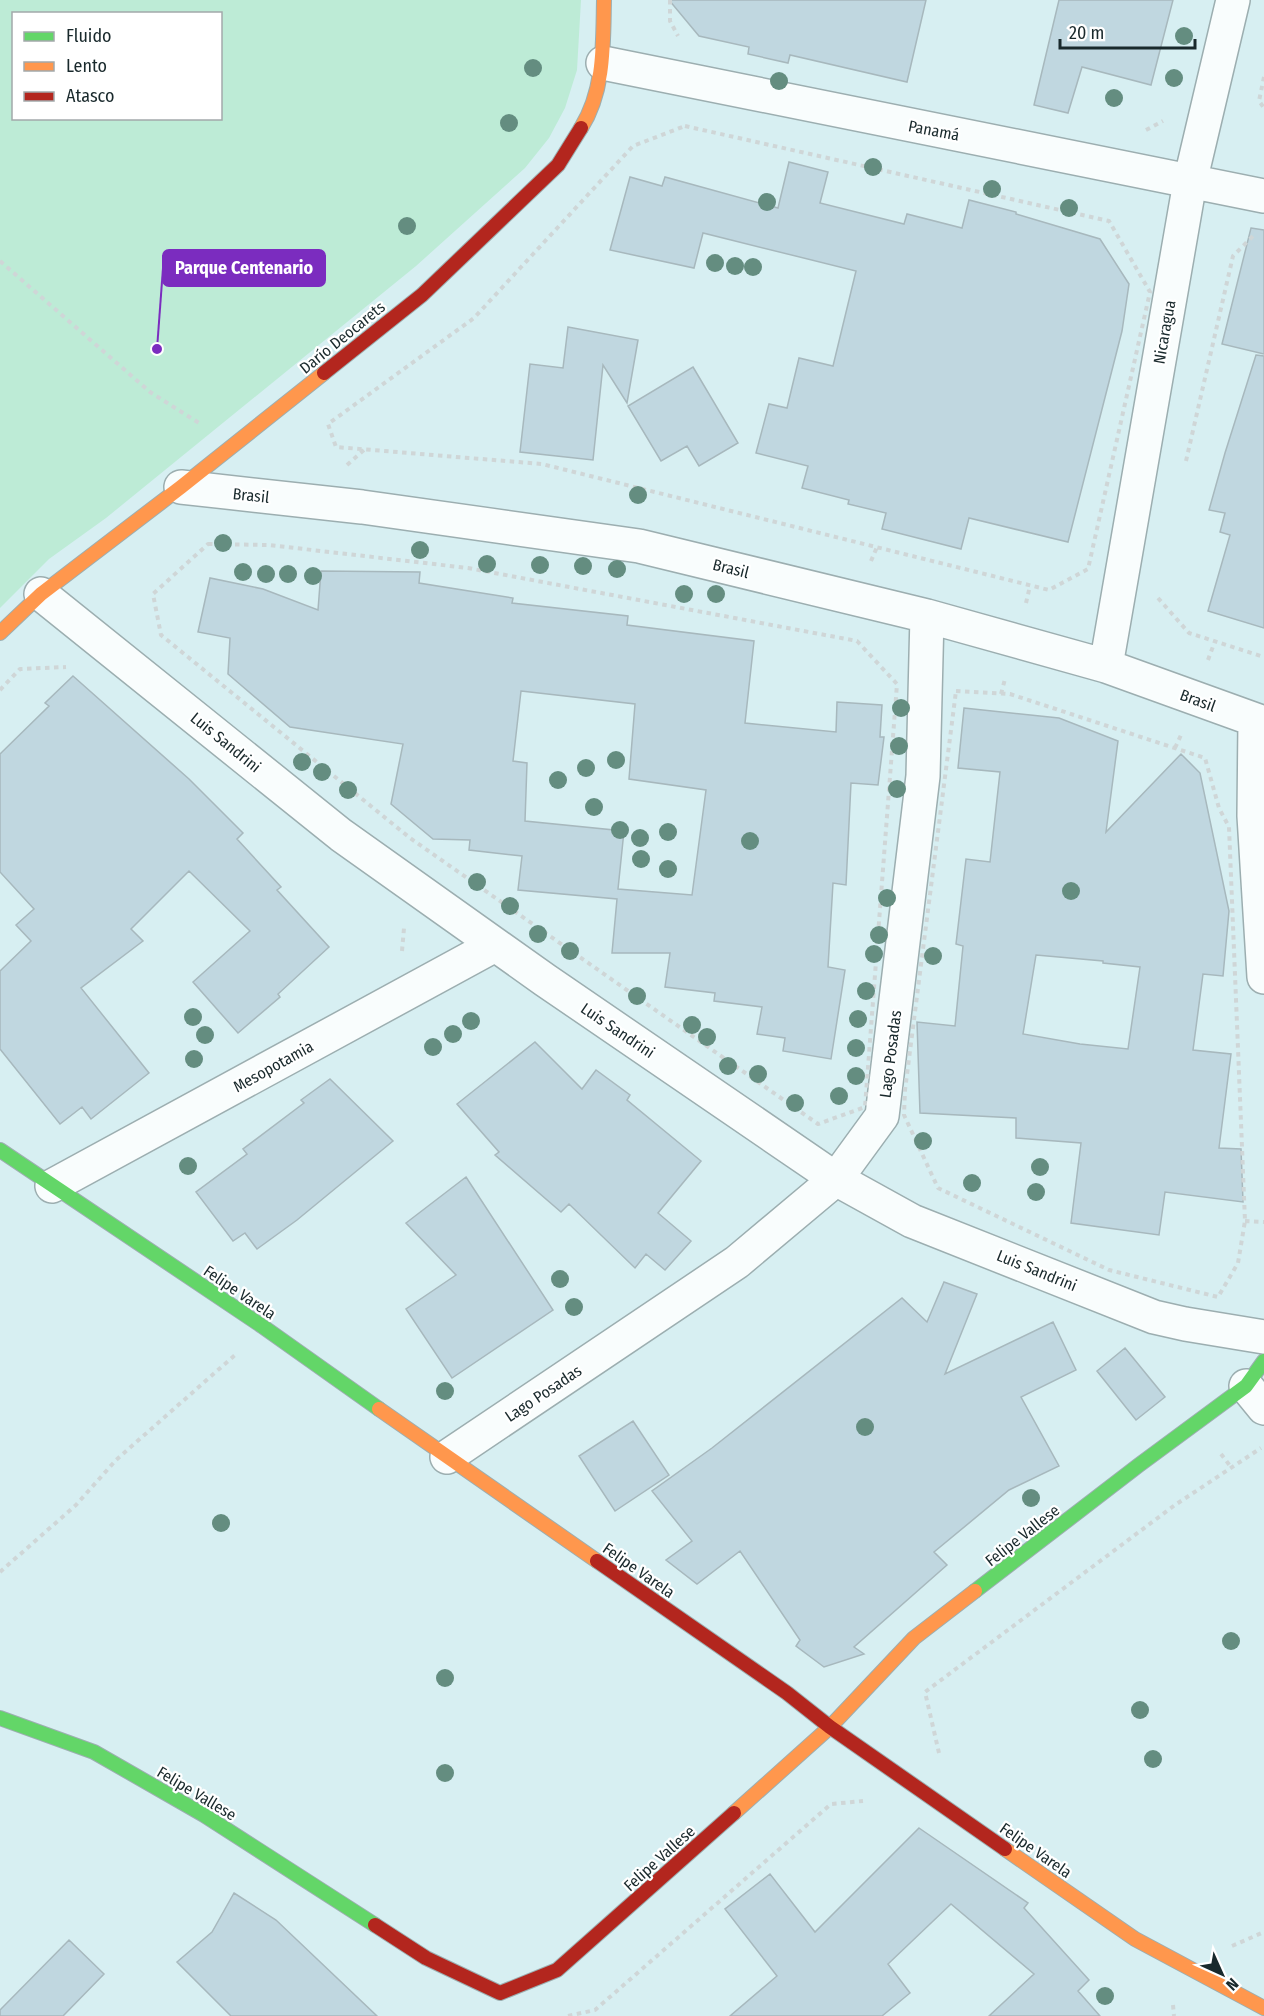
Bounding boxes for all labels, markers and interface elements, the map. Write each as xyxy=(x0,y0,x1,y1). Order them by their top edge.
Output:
legend xyxy=(12,12,222,120)
scale bar xyxy=(1060,12,1195,50)
text: 20 m xyxy=(1069,22,1104,44)
text: Fluido xyxy=(66,25,112,47)
text: Lento xyxy=(66,55,107,77)
text: Atasco xyxy=(66,85,114,107)
street label: Panamá xyxy=(907,116,961,145)
callout: Parque Centenario xyxy=(163,250,325,286)
text: Parque Centenario xyxy=(175,257,313,279)
street label: Darío Deocarets xyxy=(296,297,389,378)
street label: Nicaragua xyxy=(1150,298,1179,366)
street label: Brasil xyxy=(232,484,270,507)
street label: Brasil xyxy=(711,555,751,582)
street label: Brasil xyxy=(1177,685,1218,716)
street label: Luis Sandrini xyxy=(187,708,265,776)
street label: Luis Sandrini xyxy=(577,999,658,1062)
street label: Lago Posadas xyxy=(876,1009,905,1099)
street label: Mesopotamia xyxy=(230,1037,317,1096)
street label: Luis Sandrini xyxy=(994,1246,1080,1295)
street label: Felipe Varela xyxy=(200,1261,280,1324)
street label: Lago Posadas xyxy=(501,1361,585,1426)
street label: Felipe Vallese xyxy=(981,1500,1063,1570)
street label: Felipe Varela xyxy=(599,1539,678,1602)
street label: Felipe Vallese xyxy=(154,1762,240,1825)
street label: Felipe Varela xyxy=(996,1819,1075,1882)
street label: Felipe Vallese xyxy=(620,1821,699,1895)
north arrow xyxy=(1192,1944,1252,2004)
text: N xyxy=(1222,1974,1242,1994)

